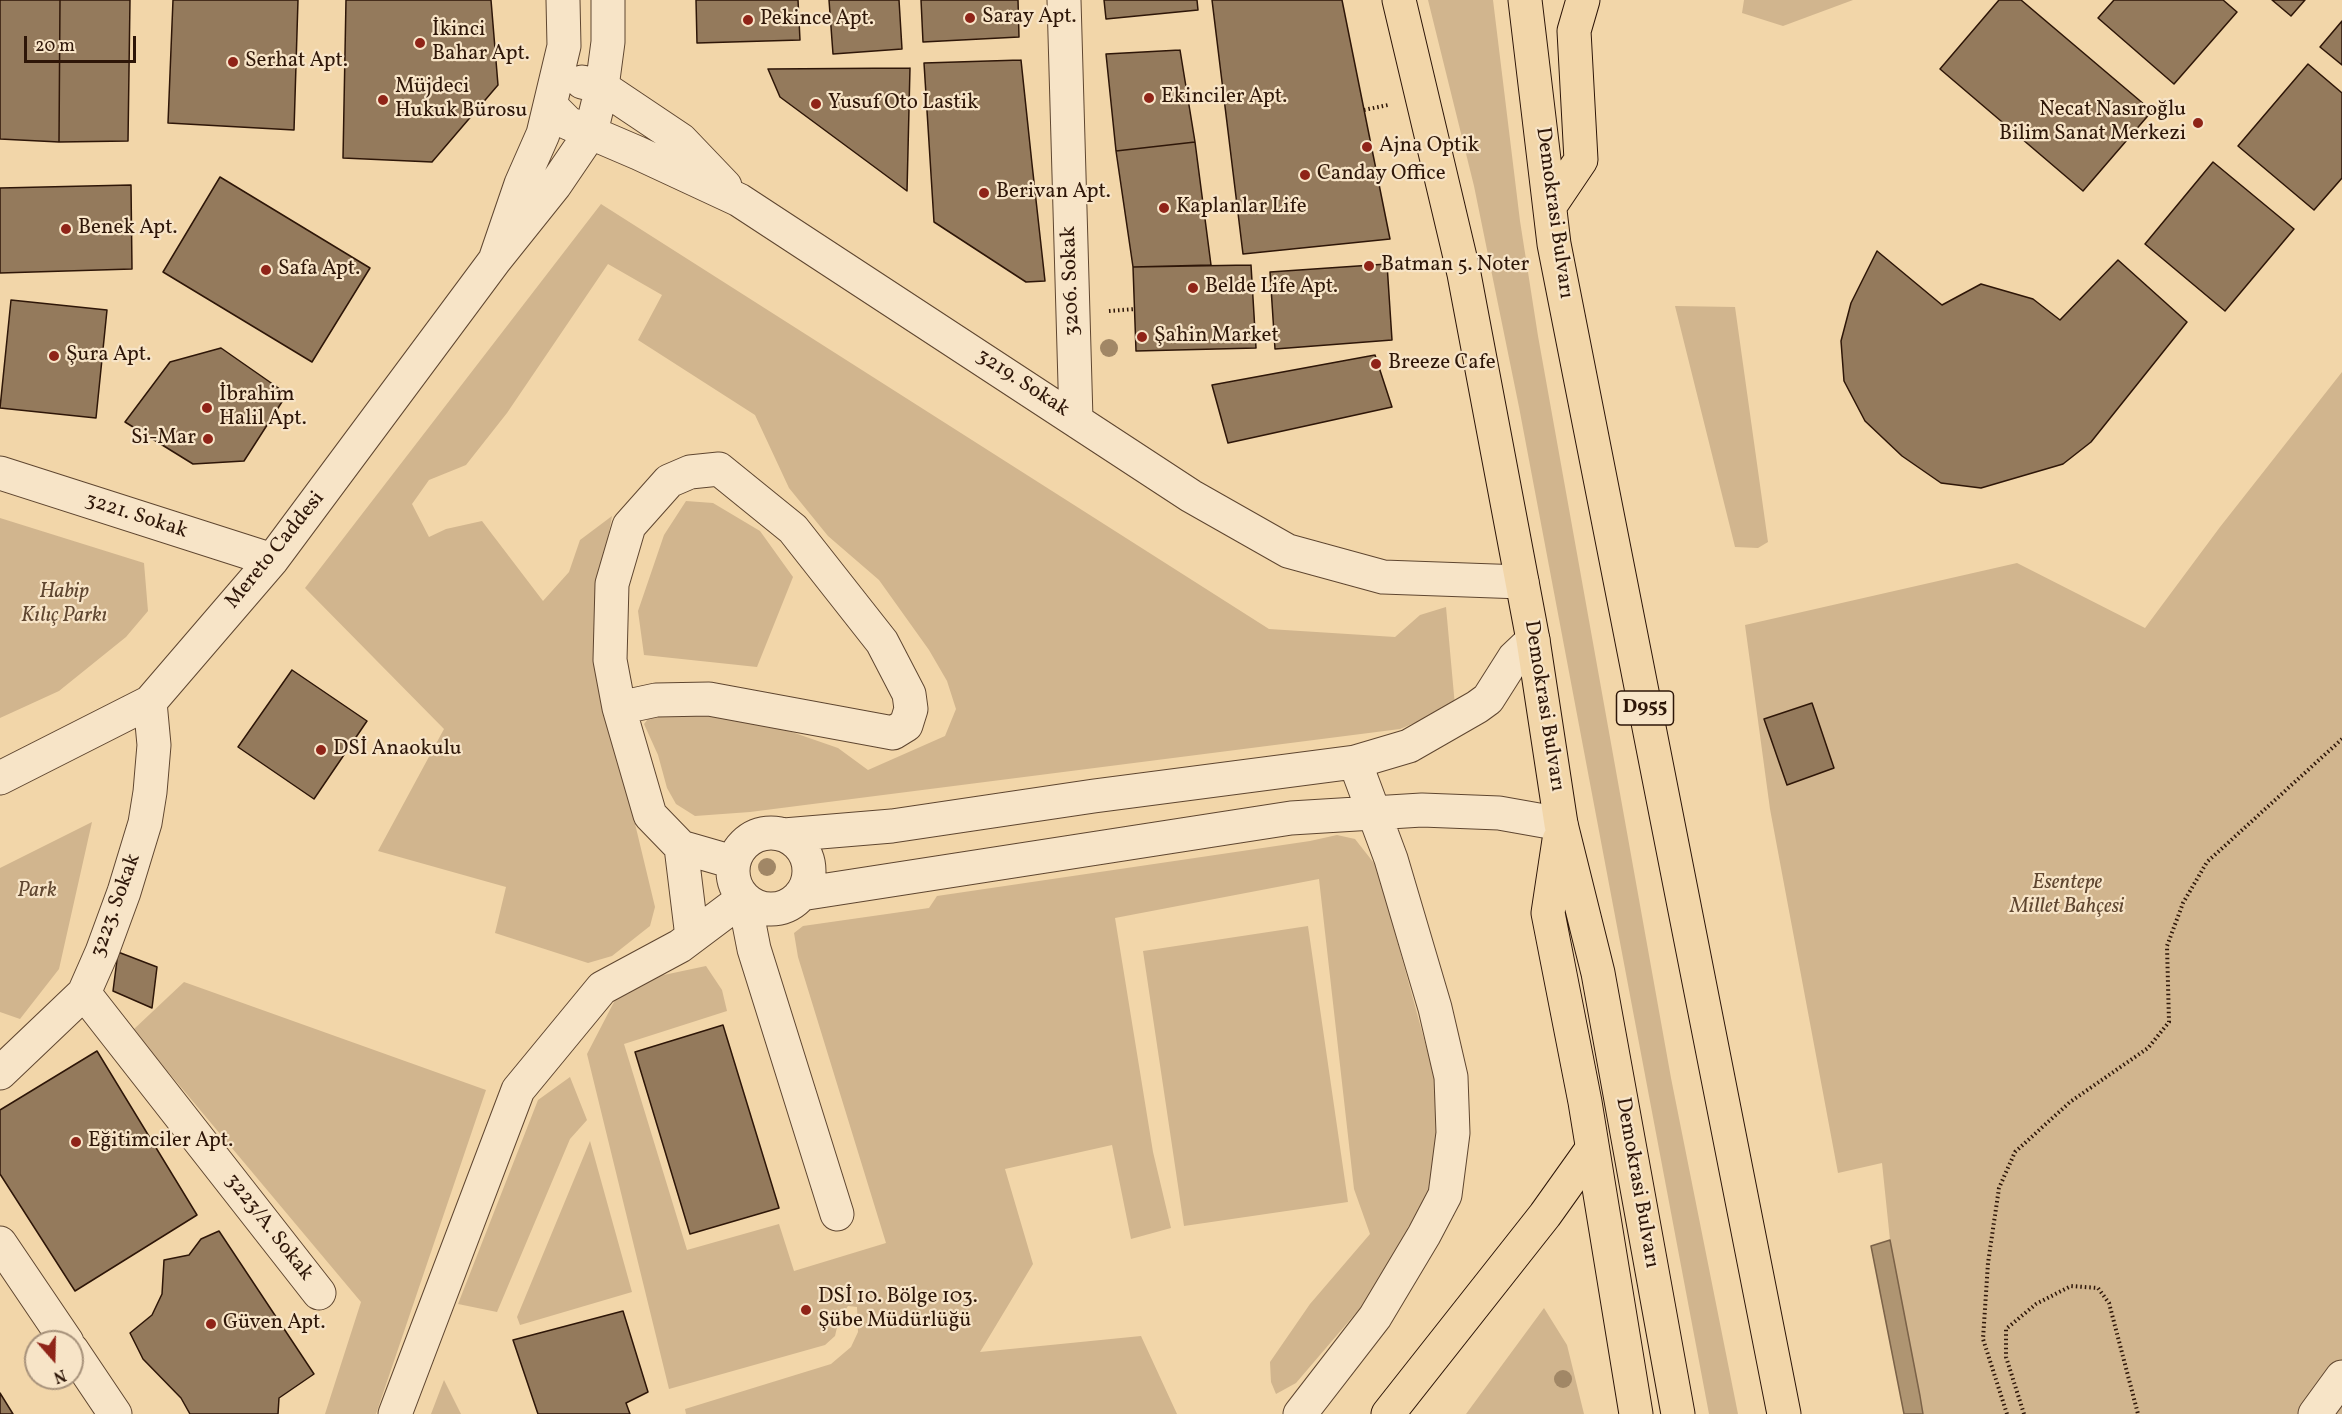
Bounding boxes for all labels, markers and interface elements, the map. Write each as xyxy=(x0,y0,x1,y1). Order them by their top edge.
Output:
place label: Saray Apt. xyxy=(982,5,1077,31)
place label: Pekince Apt. xyxy=(760,7,874,33)
marker: Saray Apt. xyxy=(963,11,977,25)
marker: Pekince Apt. xyxy=(741,13,755,27)
place label: İkinci Bahar Apt. xyxy=(432,18,530,68)
scale bar xyxy=(27,24,140,62)
text: 20 m xyxy=(35,34,75,59)
marker: İkinci Bahar Apt. xyxy=(413,36,427,50)
place label: Serhat Apt. xyxy=(245,49,348,75)
marker: Serhat Apt. xyxy=(226,55,240,69)
place label: Müjdeci Hukuk Bürosu xyxy=(395,75,527,125)
place label: Ekinciler Apt. xyxy=(1161,85,1287,111)
place label: Yusuf Oto Lastik xyxy=(828,91,978,117)
marker: Ekinciler Apt. xyxy=(1142,91,1156,105)
marker: Müjdeci Hukuk Bürosu xyxy=(376,93,390,107)
marker: Yusuf Oto Lastik xyxy=(809,97,823,111)
place label: Necat Nasıroğlu Bilim Sanat Merkezi xyxy=(1999,98,2186,148)
marker: Necat Nasıroğlu Bilim Sanat Merkezi xyxy=(2191,116,2205,130)
street label: Demokrasi Bulvarı xyxy=(1528,126,1578,300)
place label: Ajna Optik xyxy=(1379,134,1479,160)
marker: Ajna Optik xyxy=(1360,140,1374,154)
place label: Canday Office xyxy=(1317,162,1446,188)
marker: Canday Office xyxy=(1298,168,1312,182)
place label: Berivan Apt. xyxy=(996,180,1111,206)
marker: Berivan Apt. xyxy=(977,186,991,200)
place label: Kaplanlar Life xyxy=(1176,195,1307,221)
marker: Kaplanlar Life xyxy=(1157,201,1171,215)
place label: Benek Apt. xyxy=(78,216,177,242)
marker: Benek Apt. xyxy=(59,222,73,236)
street label: 3206. Sokak xyxy=(1057,225,1087,337)
place label: Batman 5. Noter xyxy=(1381,253,1529,279)
place label: Safa Apt. xyxy=(278,257,360,283)
marker: Batman 5. Noter xyxy=(1362,259,1376,273)
marker: Safa Apt. xyxy=(259,263,273,277)
place label: Belde Life Apt. xyxy=(1205,275,1338,301)
marker: Belde Life Apt. xyxy=(1186,281,1200,295)
place label: Şahin Market xyxy=(1154,324,1279,350)
marker: Şahin Market xyxy=(1135,330,1149,344)
place label: Şura Apt. xyxy=(66,343,151,369)
street label: 3219. Sokak xyxy=(971,345,1073,423)
marker: Şura Apt. xyxy=(47,349,61,363)
place label: Breeze Cafe xyxy=(1388,351,1496,377)
marker: Breeze Cafe xyxy=(1369,357,1383,371)
place label: İbrahim Halil Apt. xyxy=(219,383,307,433)
marker: İbrahim Halil Apt. xyxy=(200,401,214,415)
place label: Si-Mar xyxy=(131,426,196,452)
marker: Si-Mar xyxy=(201,432,215,446)
street label: Mereto Caddesi xyxy=(221,487,331,615)
street label: 3221. Sokak xyxy=(81,489,191,545)
park label: Habip Kılıç Parkı xyxy=(21,580,107,630)
street label: Demokrasi Bulvarı xyxy=(1517,619,1569,793)
road number: D955 xyxy=(1616,691,1674,725)
place label: DSİ Anaokulu xyxy=(333,737,462,763)
marker: DSİ Anaokulu xyxy=(314,743,328,757)
street label: 3223. Sokak xyxy=(87,851,147,961)
park label: Esentepe Millet Bahçesi xyxy=(2010,871,2124,921)
park label: Park xyxy=(17,879,57,905)
street label: Demokrasi Bulvarı xyxy=(1609,1096,1663,1270)
place label: Eğitimciler Apt. xyxy=(88,1129,233,1155)
marker: Eğitimciler Apt. xyxy=(69,1135,83,1149)
street label: 3223/A. Sokak xyxy=(218,1169,318,1287)
place label: DSİ 10. Bölge 103. Şübe Müdürlüğü xyxy=(818,1285,978,1335)
marker: DSİ 10. Bölge 103. Şübe Müdürlüğü xyxy=(799,1303,813,1317)
place label: Güven Apt. xyxy=(223,1311,325,1337)
marker: Güven Apt. xyxy=(204,1317,218,1331)
north arrow xyxy=(24,1330,84,1390)
text: N xyxy=(50,1363,69,1387)

